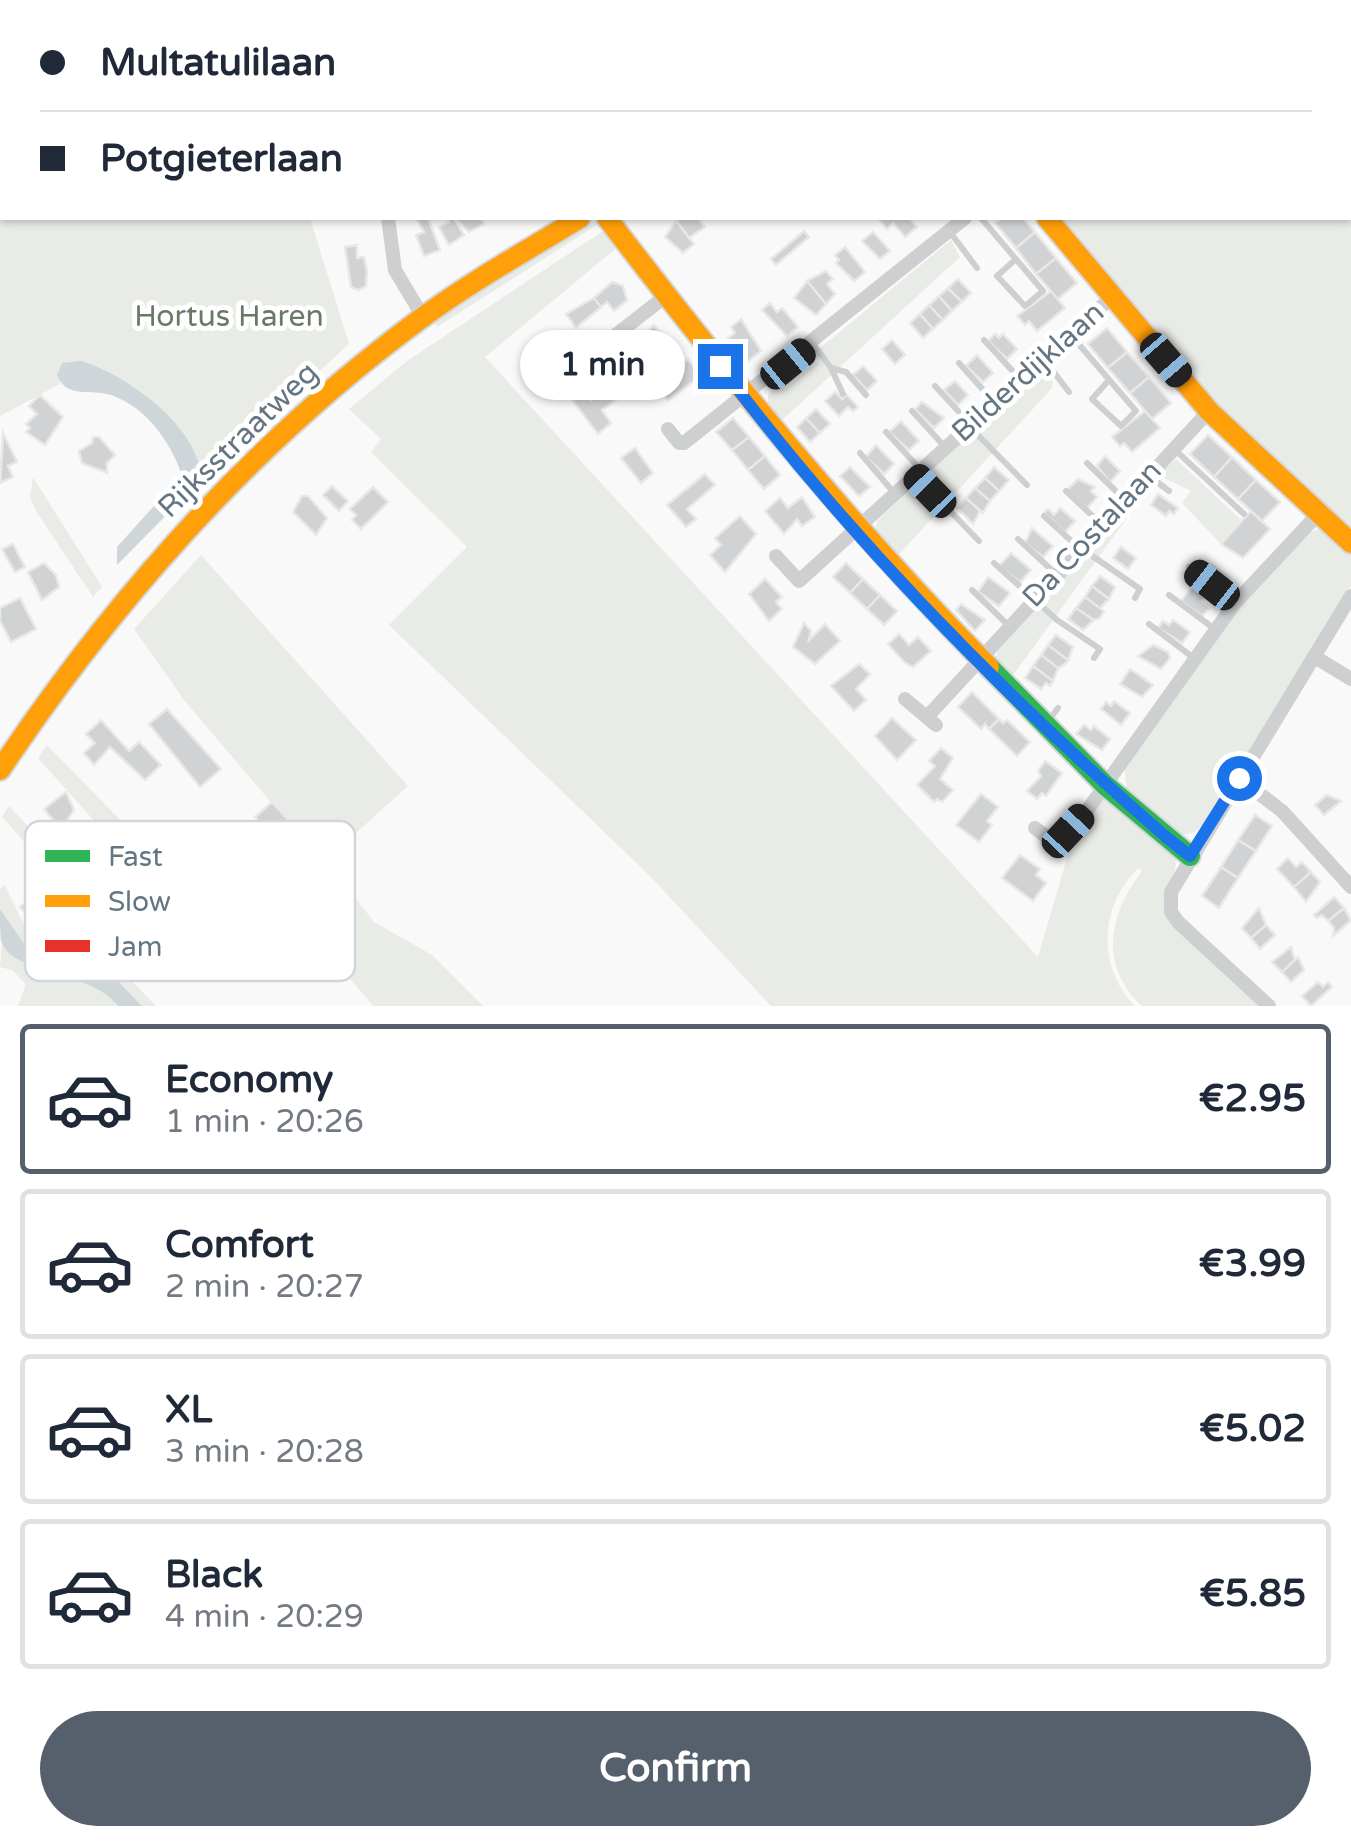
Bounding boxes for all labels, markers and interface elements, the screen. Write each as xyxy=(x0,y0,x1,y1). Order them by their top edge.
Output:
text: Multatulilaan xyxy=(100,40,336,86)
text: Potgieterlaan xyxy=(100,136,343,182)
street label: Bilderdijklaan xyxy=(944,294,1112,450)
park label: Hortus Haren xyxy=(134,298,324,335)
car xyxy=(1135,328,1197,392)
callout: 1 min xyxy=(520,331,685,401)
car xyxy=(755,333,821,395)
route end xyxy=(698,344,743,389)
text: 1 min xyxy=(560,346,645,384)
street label: Rijksstraatweg xyxy=(150,354,326,526)
street label: Da Costalaan xyxy=(1015,453,1169,615)
car xyxy=(898,459,962,523)
car xyxy=(1179,555,1245,615)
route start xyxy=(1217,756,1262,801)
car xyxy=(1037,799,1099,863)
legend xyxy=(25,821,355,981)
text: Fast xyxy=(108,840,163,874)
text: Slow xyxy=(108,885,171,919)
text: Jam xyxy=(108,930,163,964)
icon: car xyxy=(45,1054,135,1144)
text: Economy xyxy=(165,1057,333,1103)
text: €2.95 xyxy=(1199,1076,1306,1122)
text: 1 min · 20:26 xyxy=(165,1103,364,1141)
icon: car xyxy=(45,1219,135,1309)
text: Comfort xyxy=(165,1222,314,1268)
text: €3.99 xyxy=(1199,1241,1306,1287)
text: 2 min · 20:27 xyxy=(165,1268,364,1306)
icon: car xyxy=(45,1384,135,1474)
text: XL xyxy=(165,1387,212,1433)
text: €5.02 xyxy=(1199,1406,1306,1452)
text: 3 min · 20:28 xyxy=(165,1433,364,1471)
icon: car xyxy=(45,1549,135,1639)
text: Black xyxy=(165,1552,263,1598)
text: €5.85 xyxy=(1199,1571,1306,1617)
text: 4 min · 20:29 xyxy=(165,1598,364,1636)
button: Confirm xyxy=(40,1711,1311,1826)

